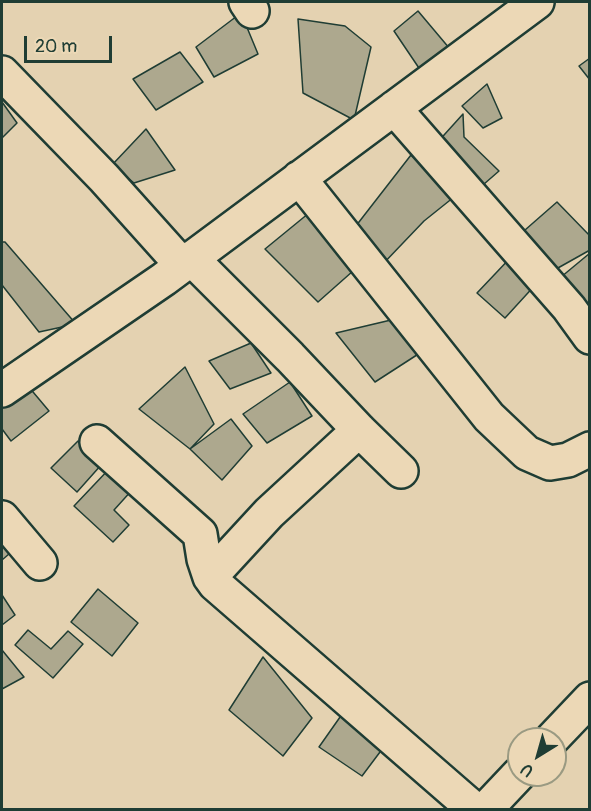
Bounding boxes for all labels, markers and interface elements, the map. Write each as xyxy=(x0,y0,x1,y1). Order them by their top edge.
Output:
scale bar xyxy=(27,24,116,62)
text: 20 m xyxy=(35,35,77,58)
north arrow xyxy=(507,727,567,787)
text: U xyxy=(517,759,538,781)

